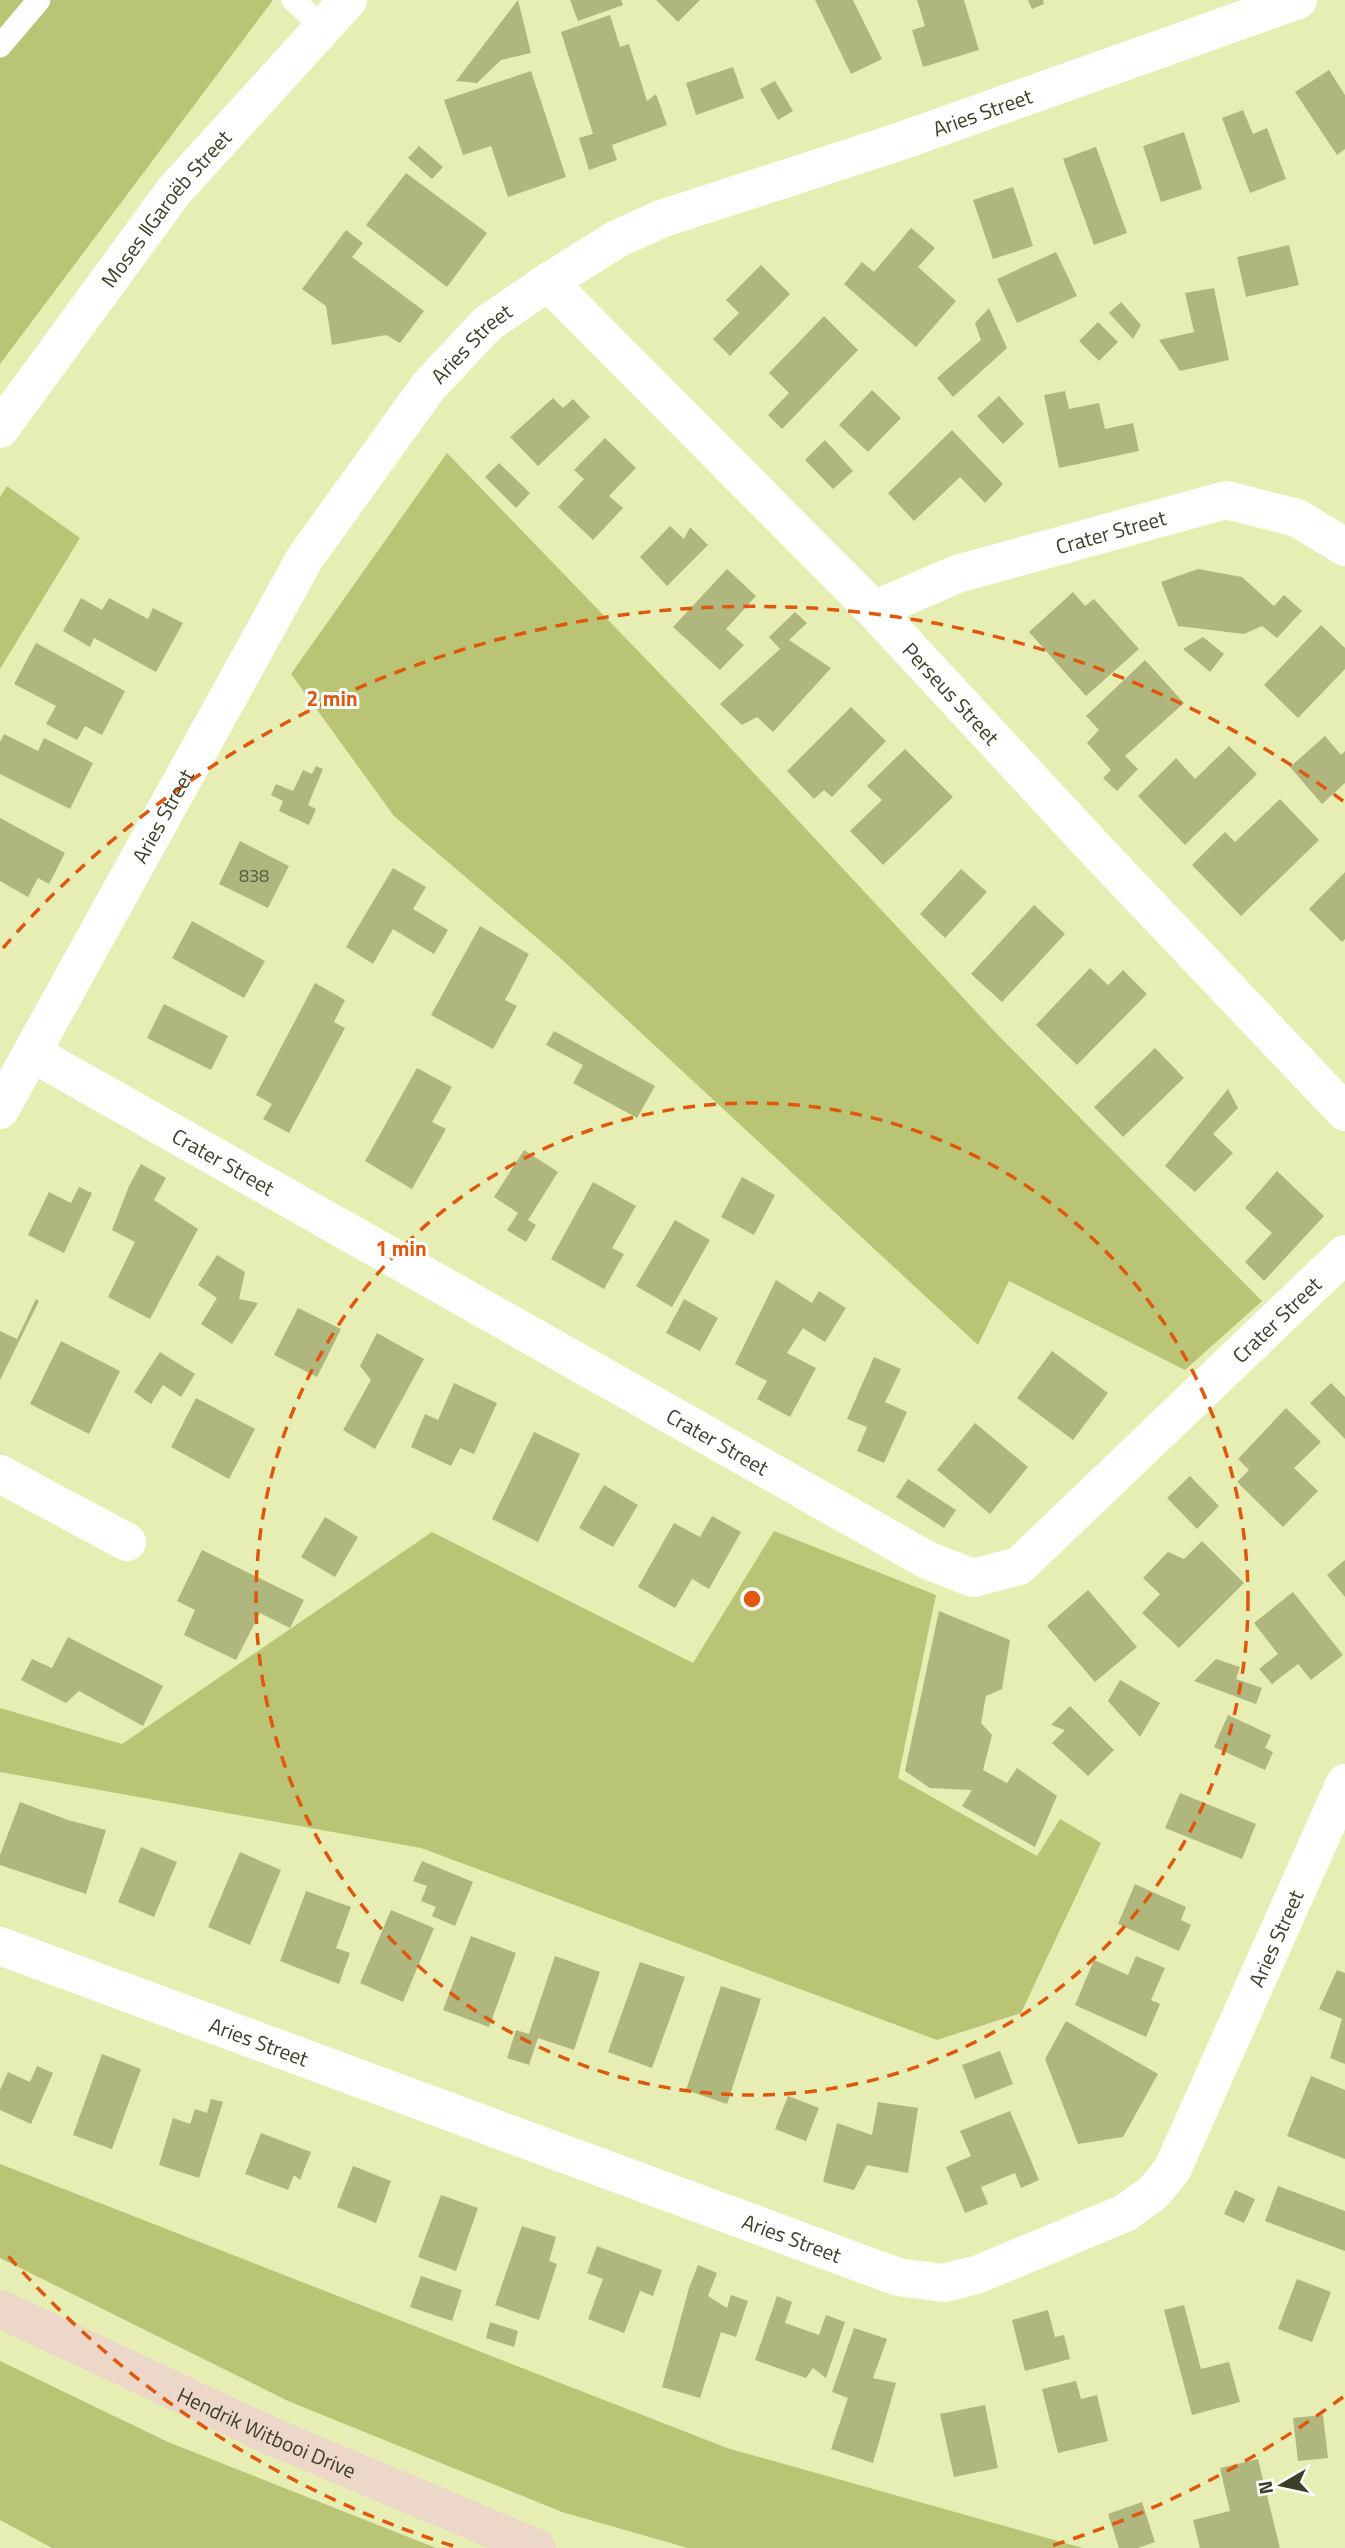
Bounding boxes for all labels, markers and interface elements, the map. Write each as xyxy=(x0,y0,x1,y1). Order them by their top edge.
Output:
street label: Aries Street xyxy=(928,79,1037,145)
street label: Moses ǁGaroëb Street xyxy=(93,122,239,294)
street label: Aries Street xyxy=(423,295,519,391)
street label: Crater Street xyxy=(1052,501,1170,562)
street label: Perseus Street xyxy=(895,635,1008,752)
text: 2 min xyxy=(306,682,358,714)
street label: Aries Street xyxy=(123,762,202,869)
house number: 838 xyxy=(239,862,269,889)
street label: Crater Street xyxy=(166,1120,281,1204)
text: 1 min xyxy=(375,1232,427,1264)
street label: Crater Street xyxy=(1225,1268,1329,1370)
street label: Crater Street xyxy=(660,1400,775,1484)
centre of rings xyxy=(740,1587,764,1611)
street label: Aries Street xyxy=(1240,1884,1312,1992)
street label: Aries Street xyxy=(205,2009,314,2075)
street label: Aries Street xyxy=(738,2205,847,2271)
street label: Hendrik Witbooi Drive xyxy=(172,2378,361,2486)
north arrow xyxy=(1247,2450,1317,2520)
text: N xyxy=(1249,2479,1280,2497)

